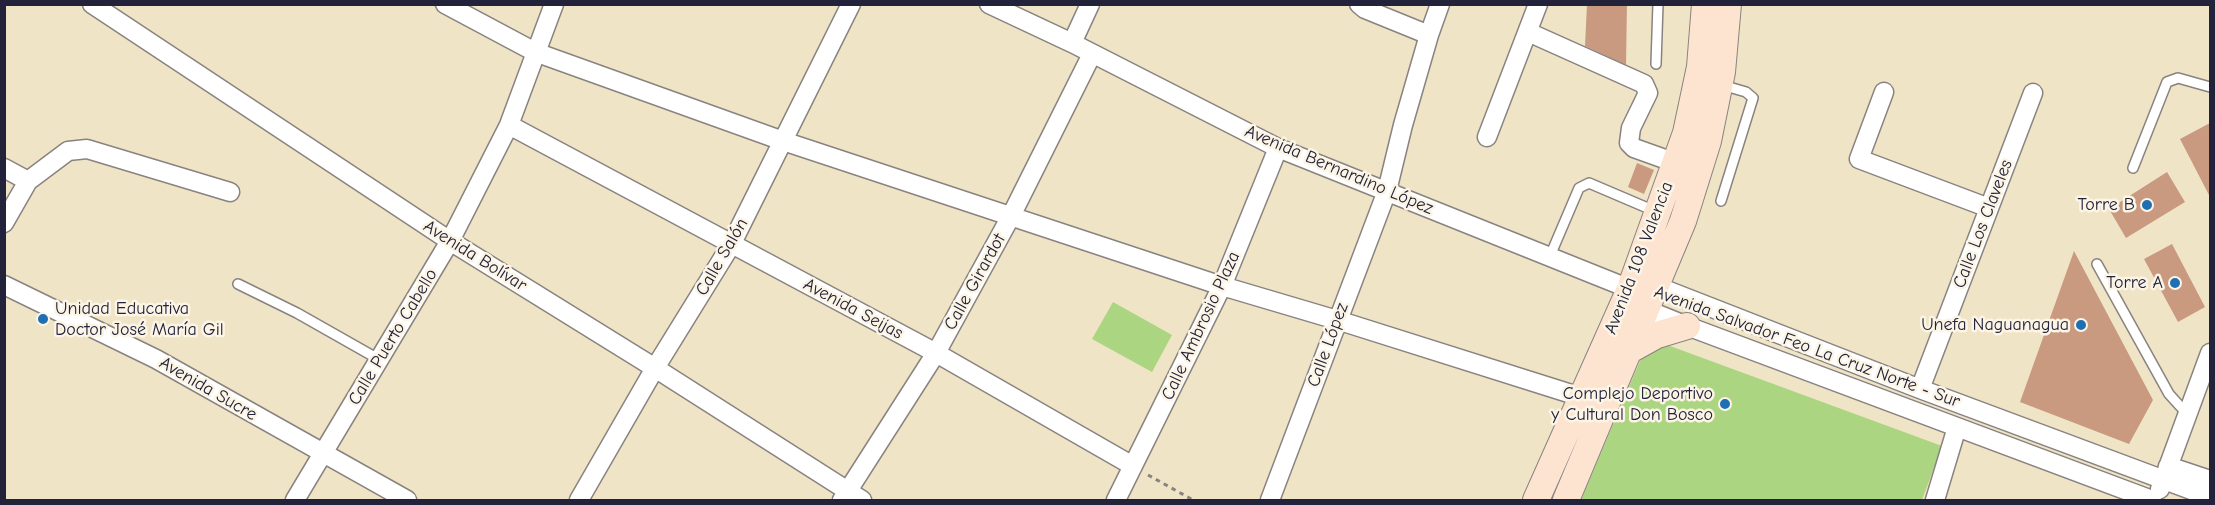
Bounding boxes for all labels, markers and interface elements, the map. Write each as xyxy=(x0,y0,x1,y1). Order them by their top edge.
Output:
street label: Avenida Bernardino López xyxy=(1242,121,1436,219)
street label: Calle Los Claveles xyxy=(1949,157,2017,291)
street label: Avenida 108 Valencia xyxy=(1600,179,1678,337)
place label: Torre B xyxy=(2078,194,2135,216)
marker: Torre B xyxy=(2140,198,2154,212)
street label: Calle Salón xyxy=(691,214,753,300)
street label: Avenida Bolívar xyxy=(419,216,531,296)
street label: Calle Girardot xyxy=(940,230,1010,334)
street label: Calle Ambrosio Plaza xyxy=(1157,248,1245,404)
street label: Calle Puerto Cabello xyxy=(344,265,442,409)
place label: Torre A xyxy=(2106,272,2163,294)
street label: Avenida Seijas xyxy=(800,274,906,344)
marker: Torre A xyxy=(2168,276,2182,290)
street label: Avenida Salvador Feo La Cruz Norte - Sur xyxy=(1651,281,1963,413)
place label: Unidad Educativa Doctor José María Gil xyxy=(55,298,224,340)
street label: Calle López xyxy=(1303,300,1353,390)
marker: Unidad Educativa Doctor José María Gil xyxy=(36,312,50,326)
place label: Unefa Naguanagua xyxy=(1921,314,2069,336)
marker: Unefa Naguanagua xyxy=(2074,318,2088,332)
street label: Avenida Sucre xyxy=(155,352,261,426)
place label: Complejo Deportivo y Cultural Don Bosco xyxy=(1551,383,1713,426)
marker: Complejo Deportivo y Cultural Don Bosco xyxy=(1718,397,1732,411)

